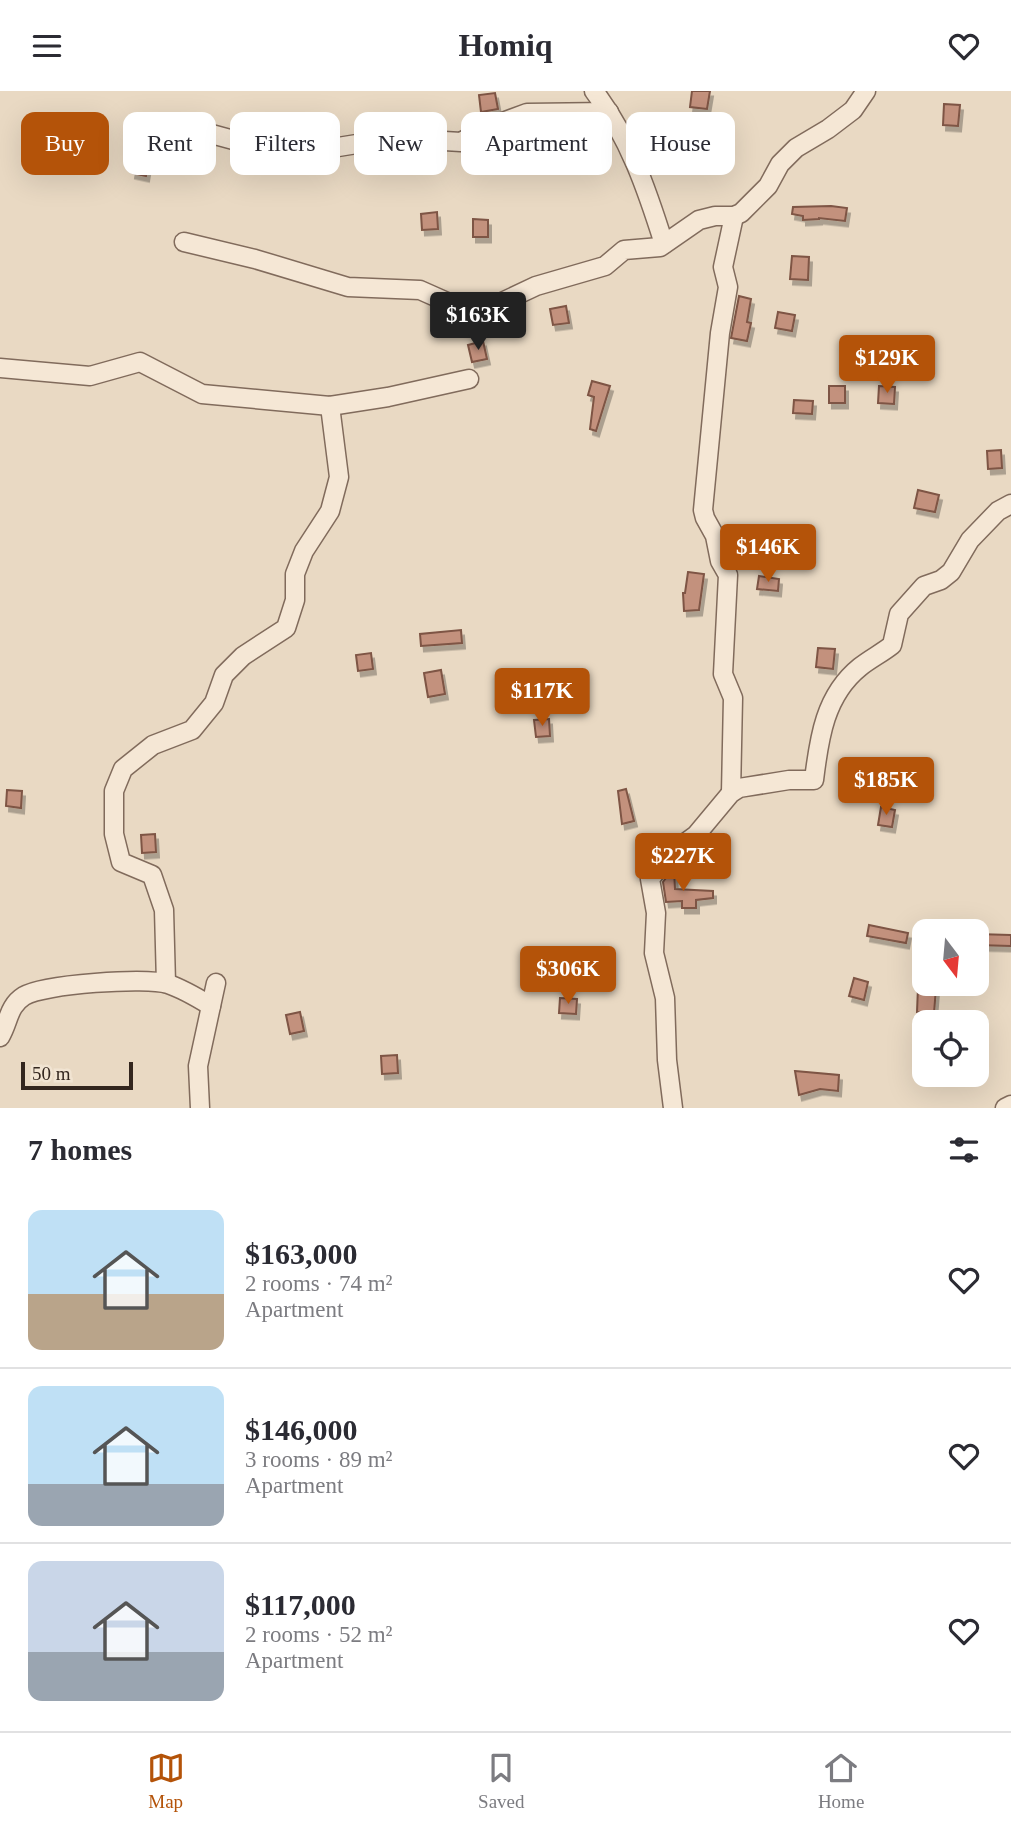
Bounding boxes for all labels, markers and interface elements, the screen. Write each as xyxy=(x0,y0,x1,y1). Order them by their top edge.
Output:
icon: menu xyxy=(28,27,66,65)
text: Homiq xyxy=(458,27,553,63)
icon: heart xyxy=(945,27,983,65)
chip: Buy xyxy=(21,112,109,175)
chip: Rent xyxy=(123,112,216,175)
chip: Filters xyxy=(230,112,340,175)
chip: New xyxy=(354,112,447,175)
chip: Apartment xyxy=(461,112,612,175)
chip: House xyxy=(626,112,735,175)
pin: $163K xyxy=(429,293,527,352)
text: $163K xyxy=(446,302,510,327)
pin: $129K xyxy=(838,335,936,395)
text: $129K xyxy=(855,345,919,370)
pin: $146K xyxy=(719,525,817,584)
text: $146K xyxy=(736,534,800,559)
pin: $117K xyxy=(493,669,591,728)
text: $117K xyxy=(511,678,573,703)
pin: $185K xyxy=(837,757,935,817)
text: $185K xyxy=(854,767,918,792)
pin: $227K xyxy=(634,833,732,893)
text: $227K xyxy=(651,843,715,868)
north arrow xyxy=(912,919,989,996)
map controls xyxy=(912,919,989,1087)
pin: $306K xyxy=(519,947,617,1006)
text: $306K xyxy=(536,956,600,981)
button: locate xyxy=(912,1010,989,1087)
scale bar xyxy=(21,1059,133,1091)
text: 50 m xyxy=(32,1063,71,1084)
icon: filters xyxy=(945,1131,983,1169)
text: 7 homes xyxy=(28,1133,132,1166)
text: $163,000 xyxy=(245,1237,358,1270)
icon: home xyxy=(84,1238,168,1322)
icon: heart xyxy=(945,1261,983,1299)
text: 2 rooms · 74 m² xyxy=(245,1271,392,1296)
text: Apartment xyxy=(245,1297,343,1322)
text: $146,000 xyxy=(245,1413,358,1446)
icon: home xyxy=(84,1414,168,1498)
icon: heart xyxy=(945,1437,983,1475)
text: 3 rooms · 89 m² xyxy=(245,1447,392,1472)
text: Apartment xyxy=(245,1473,343,1498)
text: $117,000 xyxy=(245,1588,356,1621)
icon: home xyxy=(84,1589,168,1673)
icon: heart xyxy=(945,1612,983,1650)
text: 2 rooms · 52 m² xyxy=(245,1622,392,1647)
text: Apartment xyxy=(245,1648,343,1673)
tab: Map xyxy=(147,1749,185,1813)
tab: Saved xyxy=(478,1749,525,1813)
tab: Home xyxy=(818,1749,864,1813)

